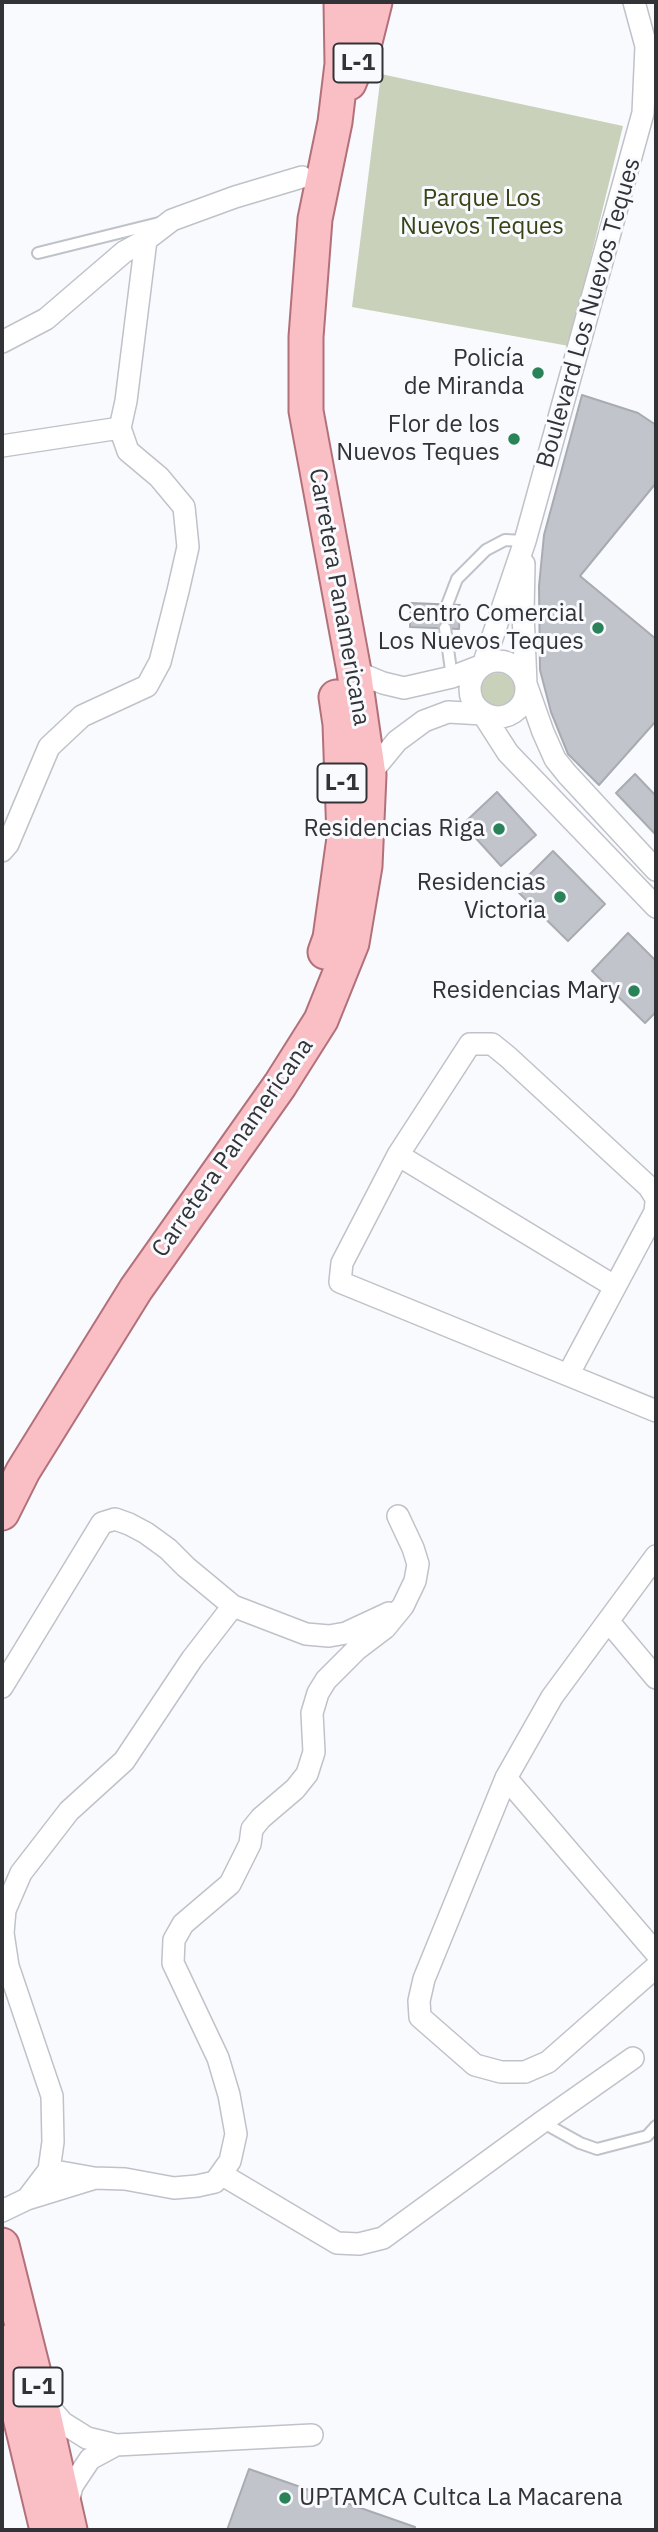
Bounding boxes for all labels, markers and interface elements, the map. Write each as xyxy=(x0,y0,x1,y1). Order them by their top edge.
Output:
road number: L-1 xyxy=(334,44,382,82)
street label: Boulevard Los Nuevos Teques xyxy=(531,155,647,471)
park label: Parque Los Nuevos Teques xyxy=(400,185,564,241)
place label: Policía de Miranda xyxy=(404,345,524,401)
marker: Policía de Miranda xyxy=(530,365,546,381)
place label: Flor de los Nuevos Teques xyxy=(336,411,500,467)
marker: Flor de los Nuevos Teques xyxy=(506,431,522,447)
street label: Carretera Panamericana xyxy=(302,466,376,728)
place label: Centro Comercial Los Nuevos Teques xyxy=(378,600,584,656)
marker: Centro Comercial Los Nuevos Teques xyxy=(590,620,606,636)
road number: L-1 xyxy=(318,764,366,803)
place label: Residencias Riga xyxy=(303,815,485,843)
marker: Residencias Riga xyxy=(491,821,507,837)
place label: Residencias Victoria xyxy=(417,869,546,925)
marker: Residencias Victoria xyxy=(552,889,568,905)
place label: Residencias Mary xyxy=(432,977,620,1005)
marker: Residencias Mary xyxy=(626,983,642,999)
street label: Carretera Panamericana xyxy=(146,1033,320,1263)
road number: L-1 xyxy=(14,2368,62,2406)
place label: UPTAMCA Cultca La Macarena xyxy=(299,2484,623,2512)
marker: UPTAMCA Cultca La Macarena xyxy=(277,2490,293,2506)

